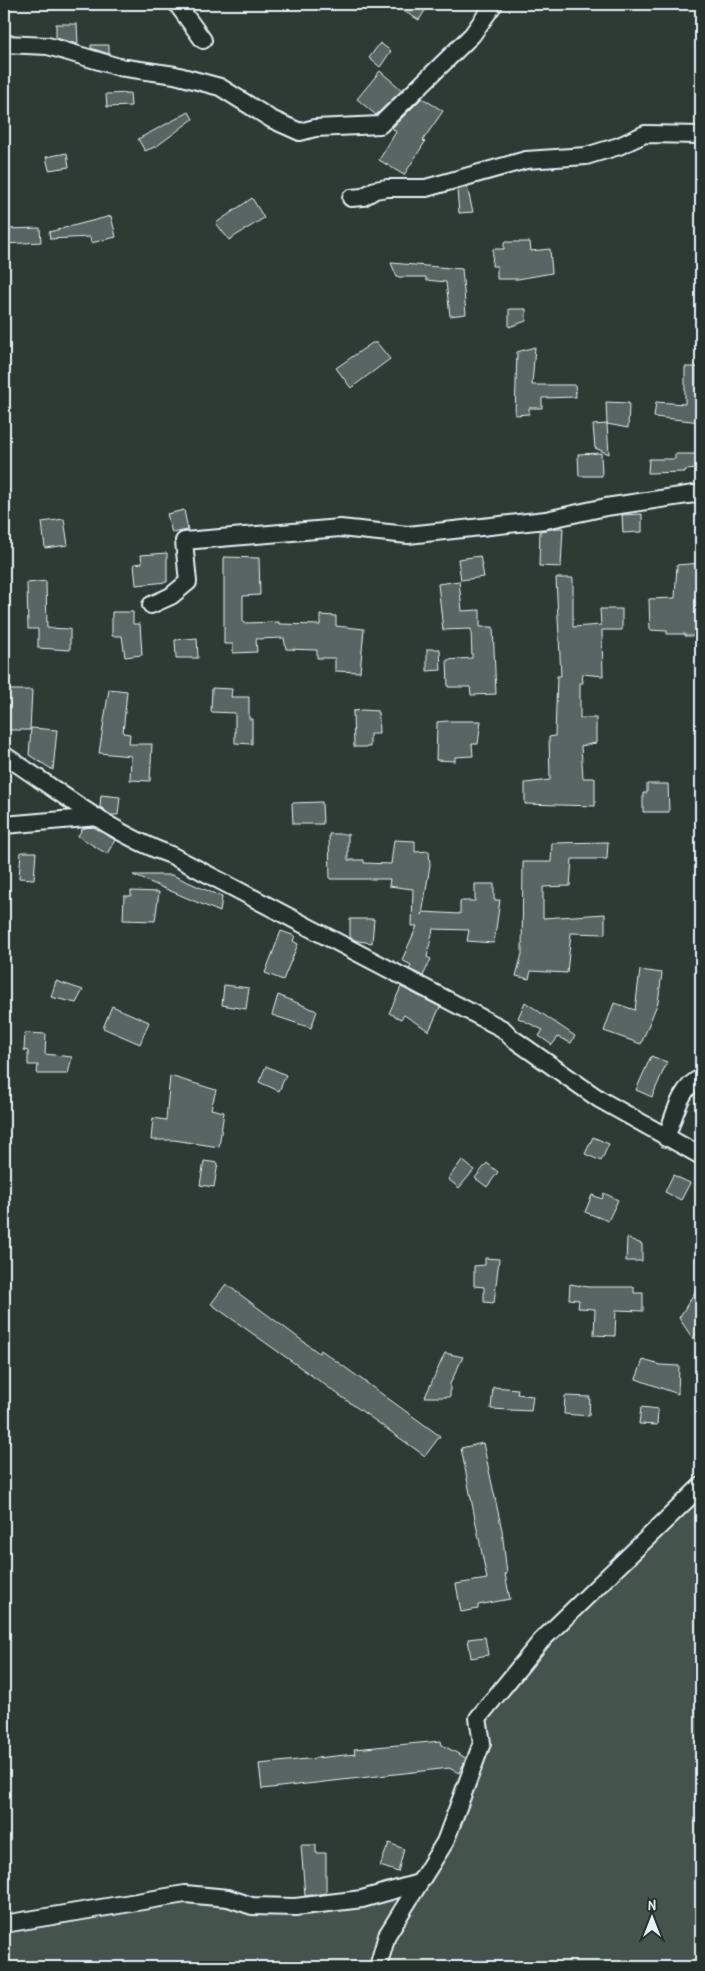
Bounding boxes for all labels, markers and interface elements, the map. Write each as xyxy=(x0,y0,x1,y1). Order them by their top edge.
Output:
north arrow xyxy=(628,1894,678,1944)
text: N xyxy=(648,1895,656,1914)

